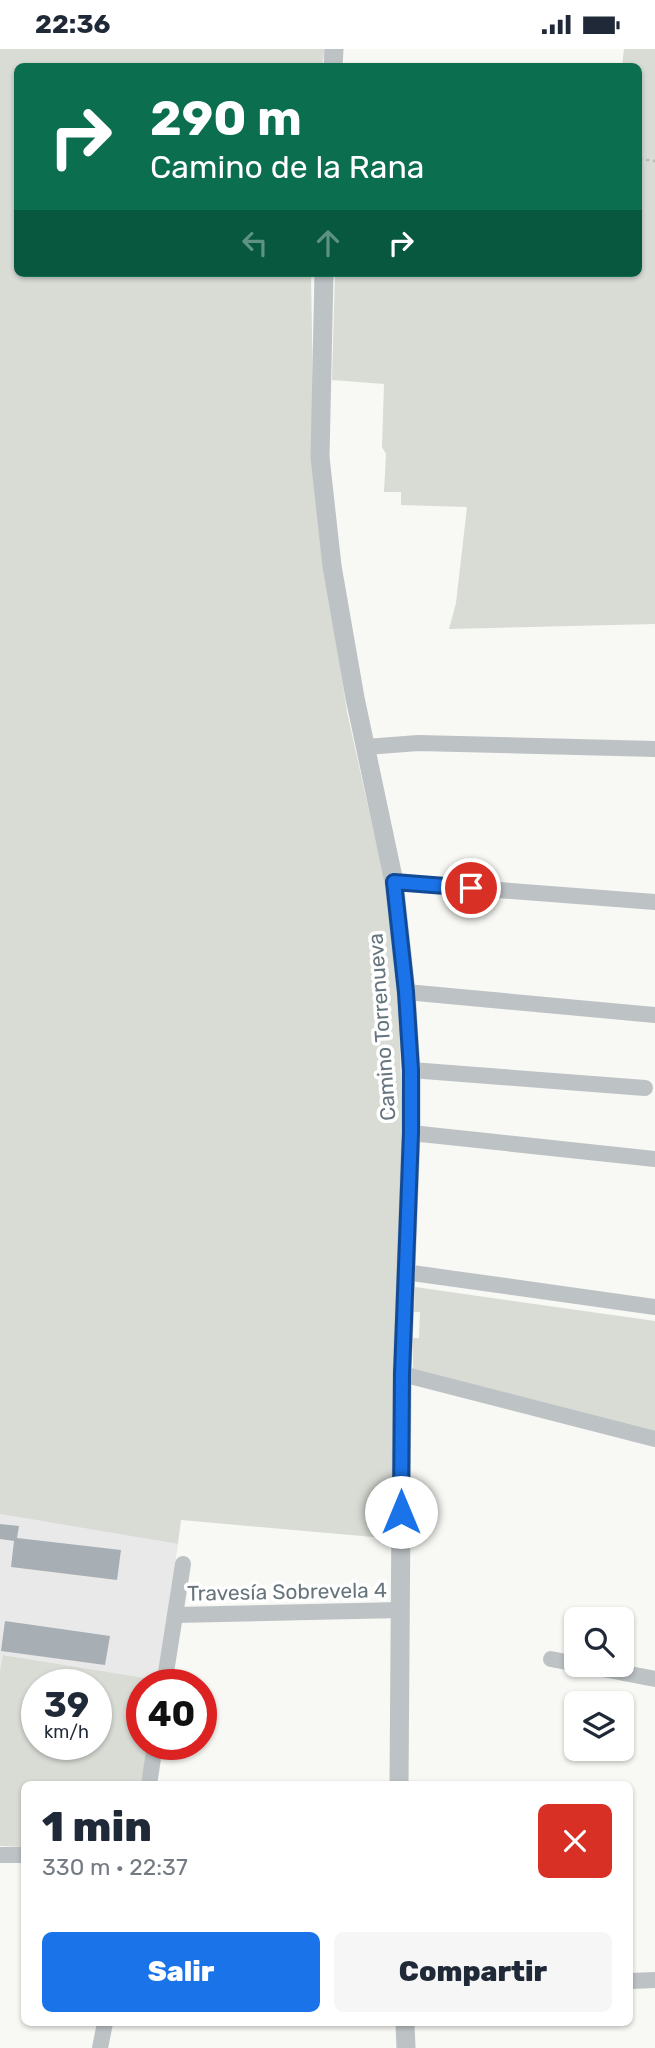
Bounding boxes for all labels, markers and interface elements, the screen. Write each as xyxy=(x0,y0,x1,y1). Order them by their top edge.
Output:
text: 22:36 xyxy=(35,9,110,40)
text: 290 m xyxy=(150,89,302,147)
icon: right xyxy=(35,91,126,182)
text: Camino de la Rana xyxy=(150,148,425,186)
icon: left xyxy=(236,224,274,262)
icon: ahead xyxy=(309,224,347,262)
icon: right xyxy=(382,224,420,262)
pin xyxy=(441,858,501,918)
icon: arrive xyxy=(452,869,490,907)
street label: Camino Torrenueva xyxy=(362,932,401,1122)
position arrow xyxy=(364,1475,438,1549)
street label: Travesía Sobrevela 4 xyxy=(187,1577,387,1606)
map controls xyxy=(564,1607,634,1761)
button: search xyxy=(564,1607,634,1677)
speed limit sign: 40 xyxy=(126,1669,217,1760)
text: 39 xyxy=(44,1684,89,1726)
button: layers xyxy=(564,1691,634,1761)
text: km/h xyxy=(44,1721,89,1743)
text: 1 min xyxy=(42,1802,152,1852)
button: close xyxy=(538,1804,612,1878)
text: 330 m · 22:37 xyxy=(42,1853,188,1881)
button: Salir xyxy=(42,1932,320,2012)
button: Compartir xyxy=(334,1932,612,2012)

